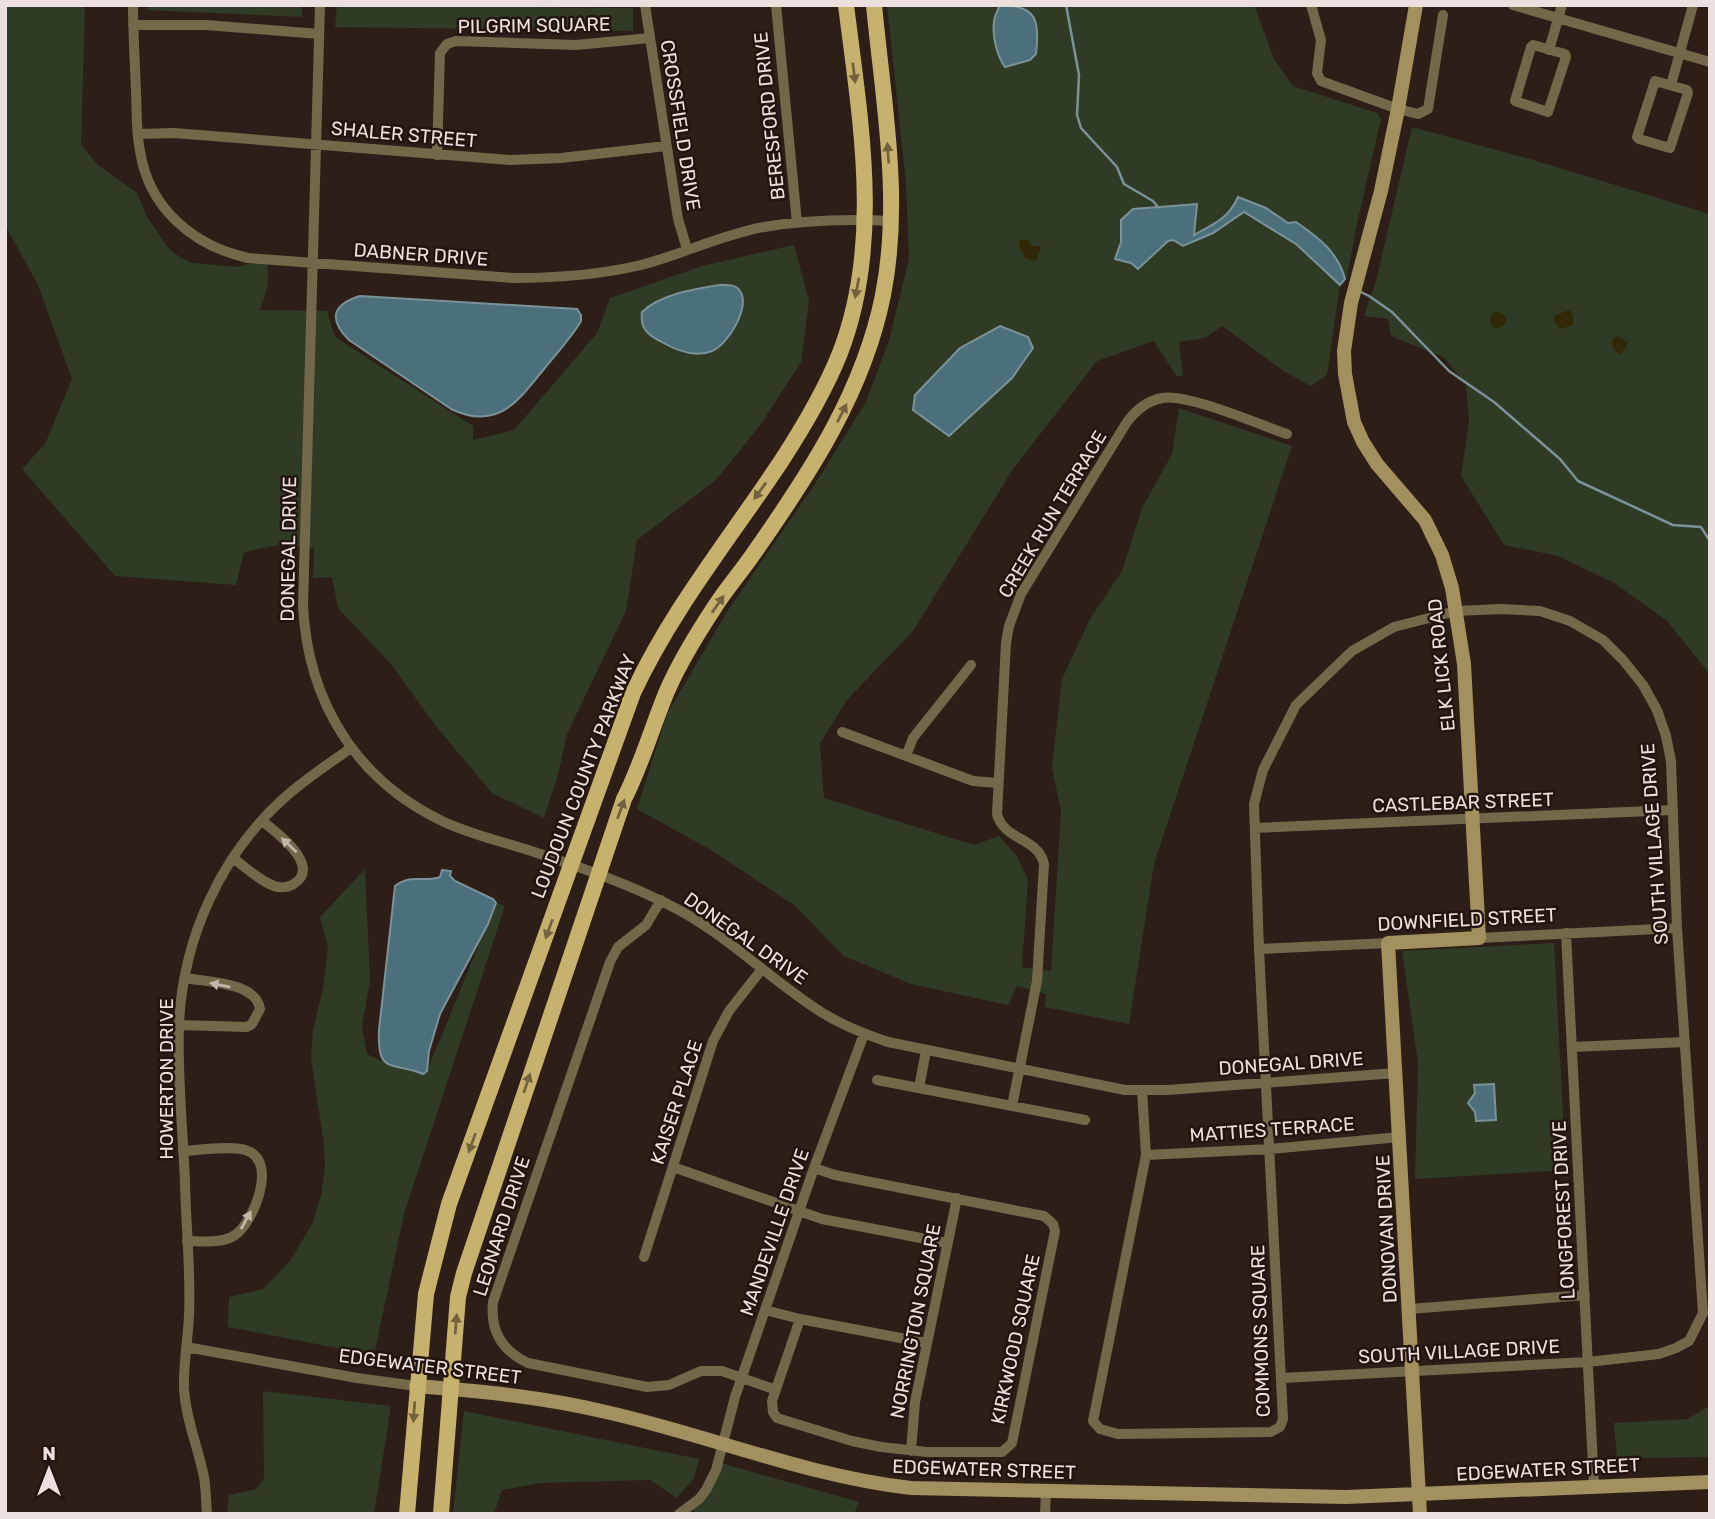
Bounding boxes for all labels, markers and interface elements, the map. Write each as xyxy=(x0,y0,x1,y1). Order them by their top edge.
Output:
street label: PILGRIM SQUARE xyxy=(457,13,611,38)
street label: BERESFORD DRIVE xyxy=(749,31,790,201)
street label: CROSSFIELD DRIVE xyxy=(656,38,705,212)
one-way arrow xyxy=(849,62,860,84)
street label: SHALER STREET xyxy=(330,117,478,152)
one-way arrow xyxy=(882,142,893,164)
street label: DABNER DRIVE xyxy=(353,238,489,271)
one-way arrow xyxy=(852,277,863,299)
one-way arrow xyxy=(836,403,847,423)
street label: CREEK RUN TERRACE xyxy=(993,426,1112,602)
street label: DONEGAL DRIVE xyxy=(276,476,301,622)
one-way arrow xyxy=(753,482,767,500)
one-way arrow xyxy=(711,595,725,613)
street label: ELK LICK ROAD xyxy=(1423,597,1460,732)
street label: LOUDOUN COUNTY PARKWAY xyxy=(526,651,641,902)
street label: SOUTH VILLAGE DRIVE xyxy=(1636,742,1673,946)
street label: CASTLEBAR STREET xyxy=(1372,788,1554,817)
one-way arrow xyxy=(616,798,627,819)
one-way arrow xyxy=(280,837,298,853)
street label: DONEGAL DRIVE xyxy=(680,887,812,990)
street label: DOWNFIELD STREET xyxy=(1377,903,1557,936)
one-way arrow xyxy=(543,918,554,939)
one-way arrow xyxy=(209,979,231,990)
street label: HOWERTON DRIVE xyxy=(155,998,178,1160)
street label: KAISER PLACE xyxy=(646,1037,707,1167)
street label: DONEGAL DRIVE xyxy=(1218,1047,1364,1080)
one-way arrow xyxy=(522,1072,533,1093)
street label: MATTIES TERRACE xyxy=(1189,1112,1355,1147)
street label: LONGFOREST DRIVE xyxy=(1547,1120,1580,1300)
one-way arrow xyxy=(466,1132,477,1153)
street label: MANDEVILLE DRIVE xyxy=(735,1146,814,1319)
street label: LEONARD DRIVE xyxy=(468,1153,535,1299)
street label: DONOVAN DRIVE xyxy=(1371,1154,1402,1304)
one-way arrow xyxy=(240,1210,252,1230)
street label: NORRINGTON SQUARE xyxy=(885,1222,946,1420)
street label: COMMONS SQUARE xyxy=(1246,1244,1275,1418)
street label: KIRKWOOD SQUARE xyxy=(986,1252,1045,1426)
one-way arrow xyxy=(451,1312,462,1334)
street label: SOUTH VILLAGE DRIVE xyxy=(1358,1335,1560,1368)
street label: EDGEWATER STREET xyxy=(337,1344,523,1389)
one-way arrow xyxy=(408,1401,419,1423)
north arrow xyxy=(14,1435,84,1505)
text: N xyxy=(42,1442,56,1465)
street label: EDGEWATER STREET xyxy=(1456,1453,1640,1486)
street label: EDGEWATER STREET xyxy=(892,1455,1076,1484)

